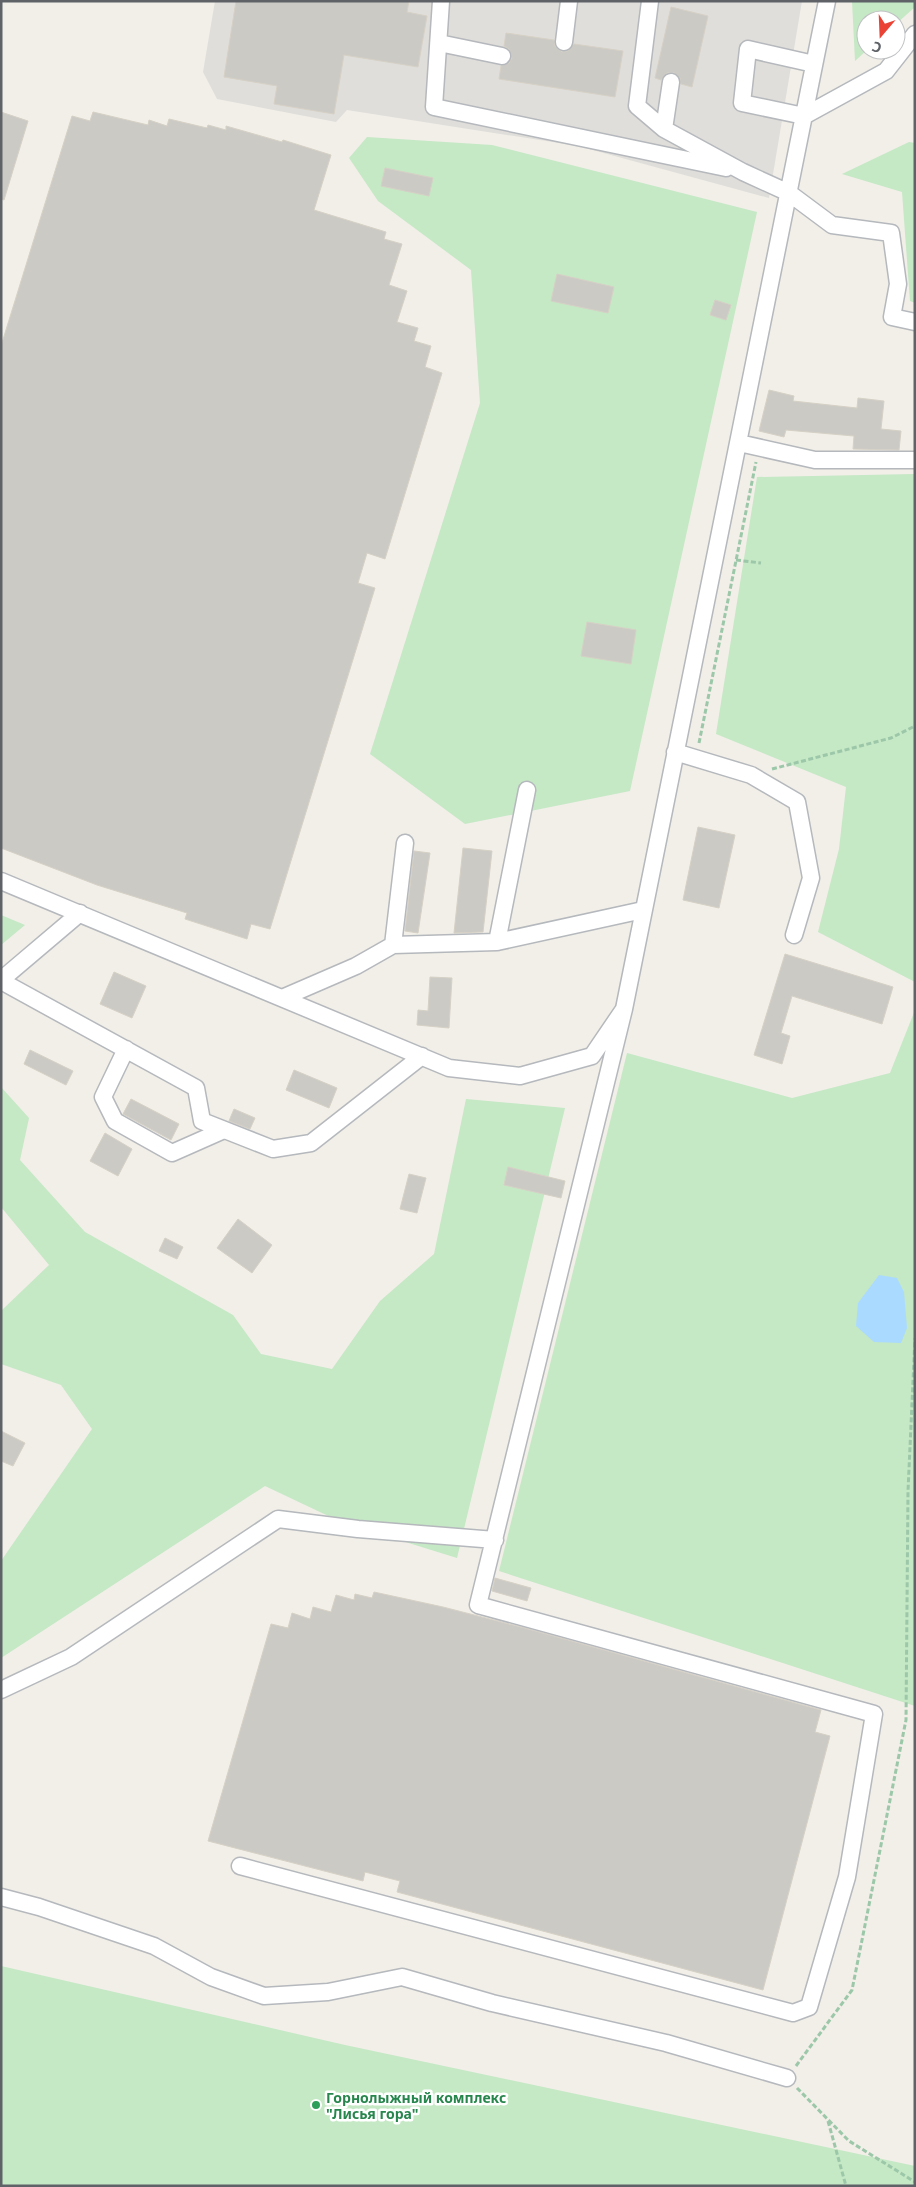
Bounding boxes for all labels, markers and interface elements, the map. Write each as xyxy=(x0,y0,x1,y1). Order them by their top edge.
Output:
north arrow xyxy=(856,10,906,60)
text: С xyxy=(869,37,884,58)
place label: Горнолыжный комплекс "Лисья гора" xyxy=(326,2088,506,2123)
marker: Горнолыжный комплекс "Лисья гора" xyxy=(310,2099,322,2111)

